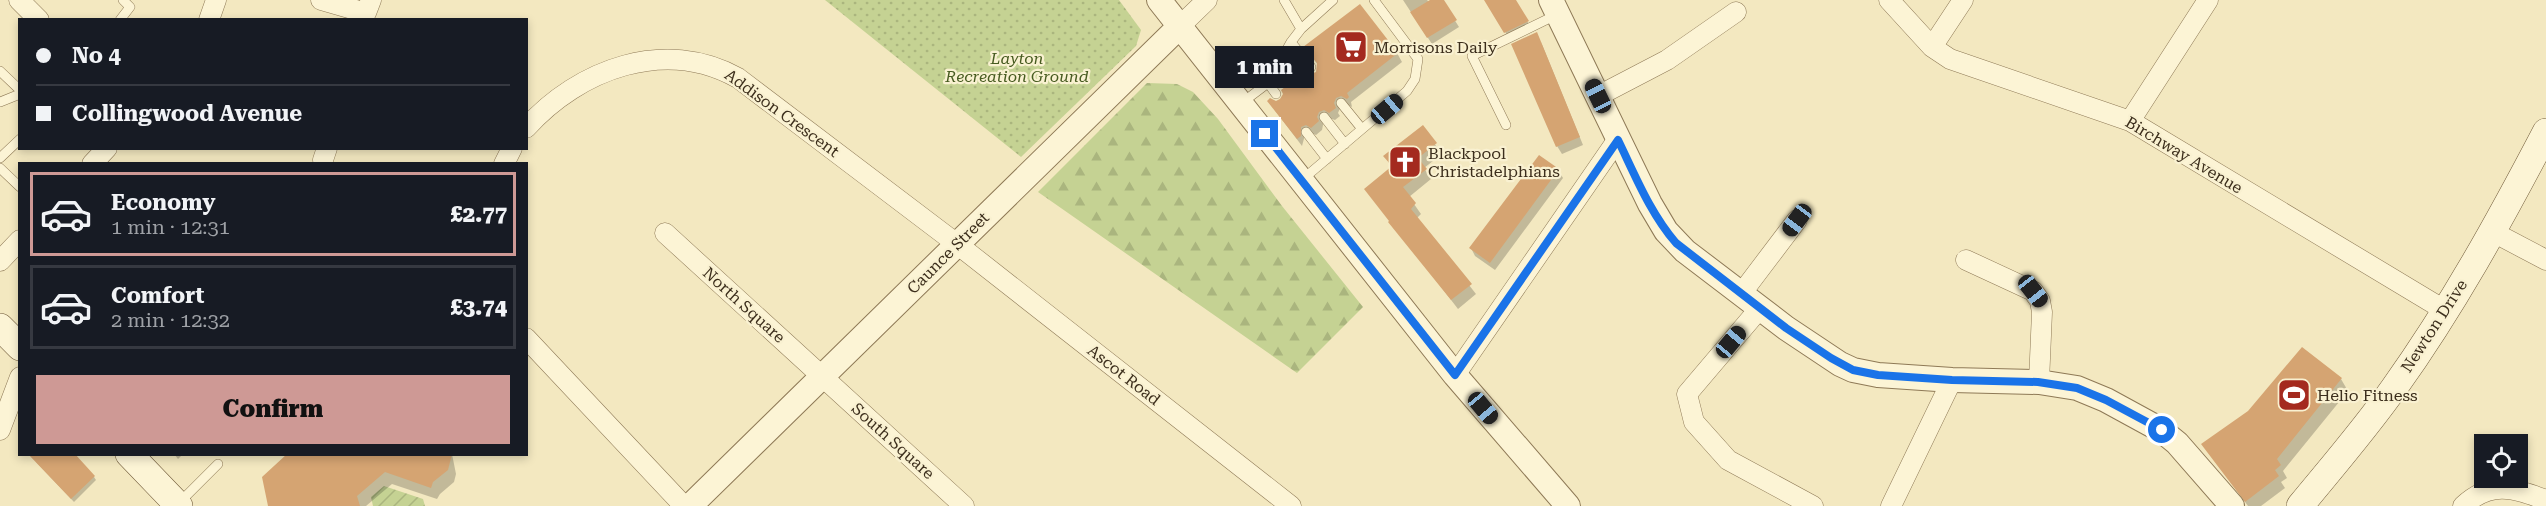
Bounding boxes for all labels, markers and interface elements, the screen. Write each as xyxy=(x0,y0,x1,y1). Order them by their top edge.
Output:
supermarket icon: Morrisons Daily xyxy=(1333,29,1369,65)
place label: Morrisons Daily xyxy=(1374,38,1498,57)
text: No 4 xyxy=(72,43,121,68)
callout: 1 min xyxy=(1216,47,1314,89)
park label: Layton Recreation Ground xyxy=(944,49,1089,86)
text: 1 min xyxy=(1236,55,1293,79)
street label: Addison Crescent xyxy=(721,65,843,161)
car xyxy=(1582,76,1614,116)
car xyxy=(1367,91,1407,127)
text: Collingwood Avenue xyxy=(72,101,302,126)
street label: Birchway Avenue xyxy=(2122,112,2246,198)
route end xyxy=(1251,120,1278,147)
church icon: Blackpool Christadelphians xyxy=(1387,144,1423,180)
place label: Blackpool Christadelphians xyxy=(1428,144,1560,181)
icon: car xyxy=(39,187,93,241)
text: Economy xyxy=(111,190,215,215)
car xyxy=(1779,200,1815,240)
text: £2.77 xyxy=(450,202,507,227)
street label: Caunce Street xyxy=(903,208,993,298)
text: 1 min · 12:31 xyxy=(111,215,230,239)
street label: North Square xyxy=(699,263,789,347)
car xyxy=(2015,271,2051,311)
street label: Newton Drive xyxy=(2397,276,2471,376)
icon: car xyxy=(39,280,93,334)
text: Comfort xyxy=(111,283,204,308)
text: £3.74 xyxy=(450,295,507,320)
text: 2 min · 12:32 xyxy=(111,308,230,332)
car xyxy=(1713,322,1749,362)
street label: Ascot Road xyxy=(1084,341,1164,409)
button: Confirm xyxy=(36,375,510,444)
sports icon: Helio Fitness xyxy=(2276,377,2312,413)
place label: Helio Fitness xyxy=(2317,386,2418,405)
car xyxy=(1465,388,1501,428)
street label: South Square xyxy=(848,399,938,483)
route start xyxy=(2148,416,2175,443)
map controls xyxy=(2474,434,2528,488)
button: locate xyxy=(2474,434,2528,488)

